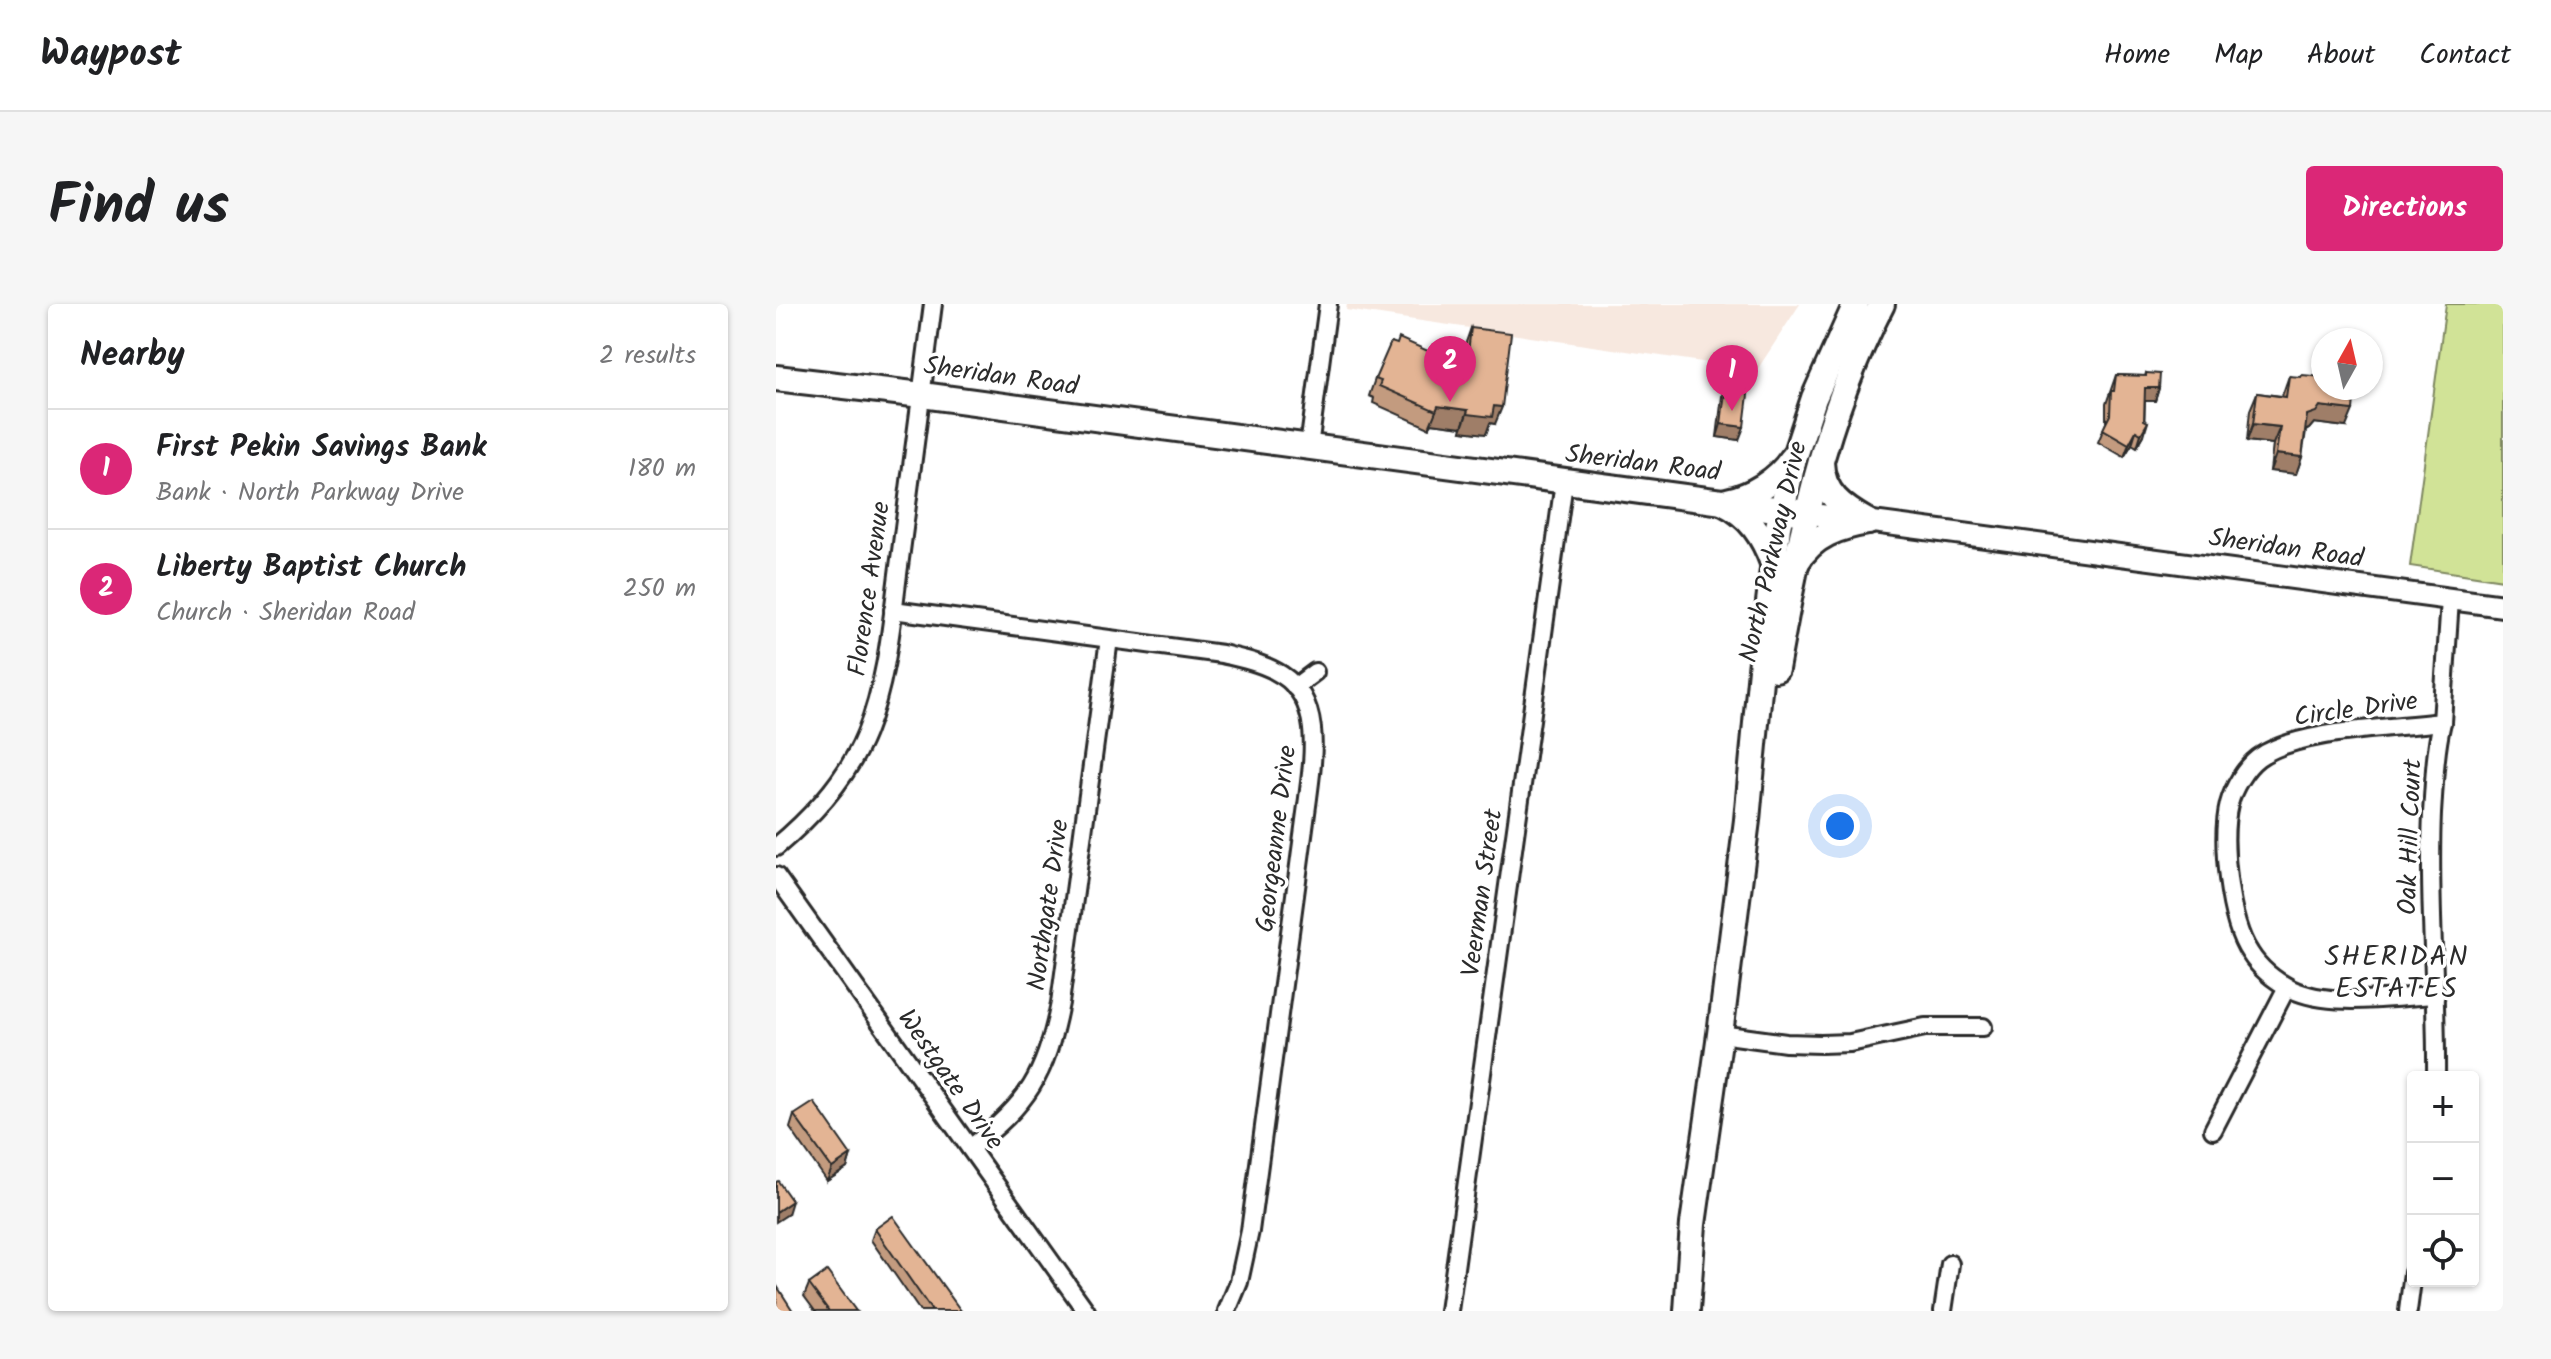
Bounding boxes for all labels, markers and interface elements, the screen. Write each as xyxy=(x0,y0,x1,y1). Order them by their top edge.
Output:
text: Waypost xyxy=(40,25,182,85)
text: Home xyxy=(2104,33,2170,78)
text: Map xyxy=(2214,33,2263,78)
text: About xyxy=(2307,33,2375,78)
text: Contact xyxy=(2419,33,2511,78)
text: Find us xyxy=(48,163,229,253)
button: Directions xyxy=(2306,166,2503,251)
north arrow xyxy=(2311,328,2383,400)
text: Nearby xyxy=(80,329,185,383)
text: 2 results xyxy=(599,335,696,377)
pin: 2 xyxy=(1424,336,1476,402)
street label: Sheridan Road xyxy=(921,345,1082,409)
pin: 1 xyxy=(1706,345,1758,411)
text: First Pekin Savings Bank xyxy=(156,424,486,472)
street label: Sheridan Road xyxy=(1563,434,1724,494)
street label: North Parkway Drive xyxy=(1728,437,1820,667)
text: 1 xyxy=(102,448,110,490)
text: 180 m xyxy=(628,448,696,490)
text: Bank · North Parkway Drive xyxy=(156,472,464,514)
street label: Florence Avenue xyxy=(837,499,903,679)
street label: Sheridan Road xyxy=(2206,517,2367,581)
text: Liberty Baptist Church xyxy=(156,544,466,592)
text: 2 xyxy=(98,568,114,610)
text: 250 m xyxy=(623,568,696,610)
text: Church · Sheridan Road xyxy=(156,592,415,634)
street label: Circle Drive xyxy=(2291,680,2421,739)
street label: Georgeanne Drive xyxy=(1245,743,1309,935)
street label: Oak Hill Court xyxy=(2387,757,2435,916)
street label: Veerman Street xyxy=(1450,805,1516,980)
your location xyxy=(1820,806,1860,846)
street label: Northgate Drive xyxy=(1016,816,1082,994)
district label: SHERIDAN ESTATES xyxy=(2324,935,2470,1012)
street label: Westgate Drive xyxy=(886,1001,1014,1160)
map controls xyxy=(2407,1071,2479,1287)
button: + xyxy=(2407,1071,2479,1143)
button: − xyxy=(2407,1143,2479,1215)
button: locate xyxy=(2407,1215,2479,1287)

